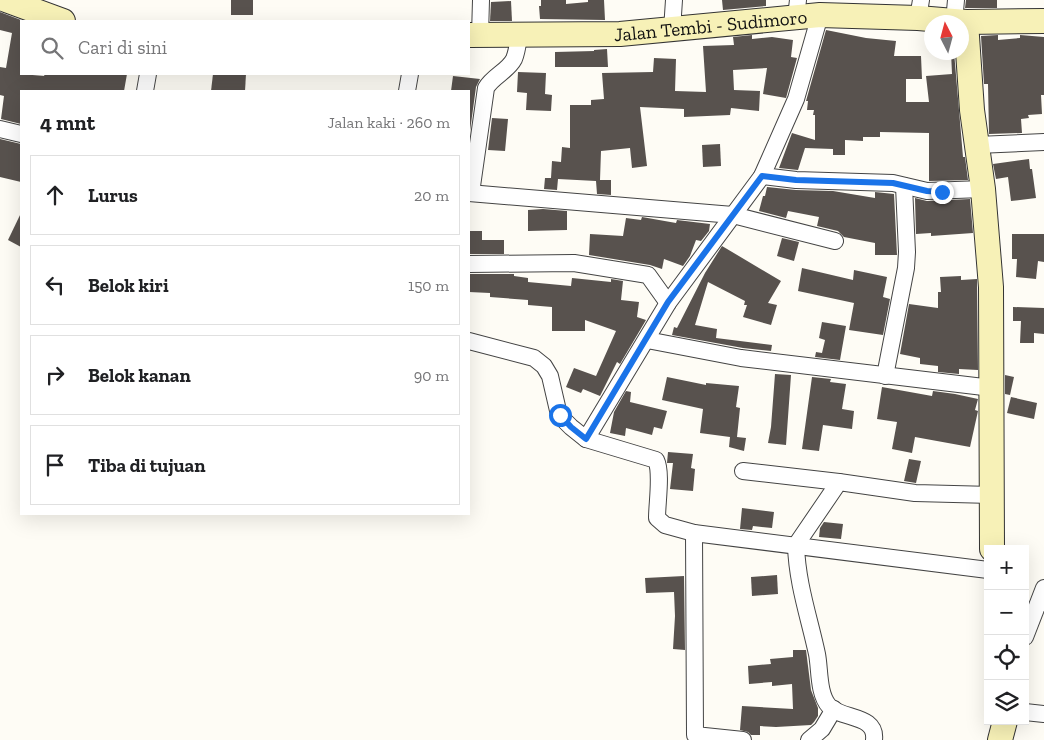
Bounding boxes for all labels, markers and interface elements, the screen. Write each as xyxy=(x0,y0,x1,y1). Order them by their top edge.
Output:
street label: Jalan Tembi - Sudimoro xyxy=(614,5,808,46)
north arrow xyxy=(924,15,969,60)
search box xyxy=(20,20,470,75)
icon: search xyxy=(38,34,66,62)
text: Cari di sini xyxy=(78,36,167,59)
text: 4 mnt xyxy=(40,110,95,135)
text: Jalan kaki · 260 m xyxy=(328,113,450,132)
icon: ahead xyxy=(41,181,69,209)
route end xyxy=(931,181,954,204)
text: Lurus xyxy=(88,184,138,207)
text: 20 m xyxy=(414,186,449,205)
icon: left xyxy=(41,271,69,299)
text: Belok kiri xyxy=(88,274,169,297)
text: 150 m xyxy=(408,276,449,295)
icon: right xyxy=(41,361,69,389)
text: Belok kanan xyxy=(88,364,191,387)
text: 90 m xyxy=(414,366,449,385)
route start xyxy=(549,404,572,427)
icon: arrive xyxy=(41,451,69,479)
text: Tiba di tujuan xyxy=(88,454,205,477)
map controls xyxy=(984,545,1029,725)
button: + xyxy=(984,545,1029,590)
button: − xyxy=(984,590,1029,635)
button: locate xyxy=(984,635,1029,680)
button: layers xyxy=(984,680,1029,725)

